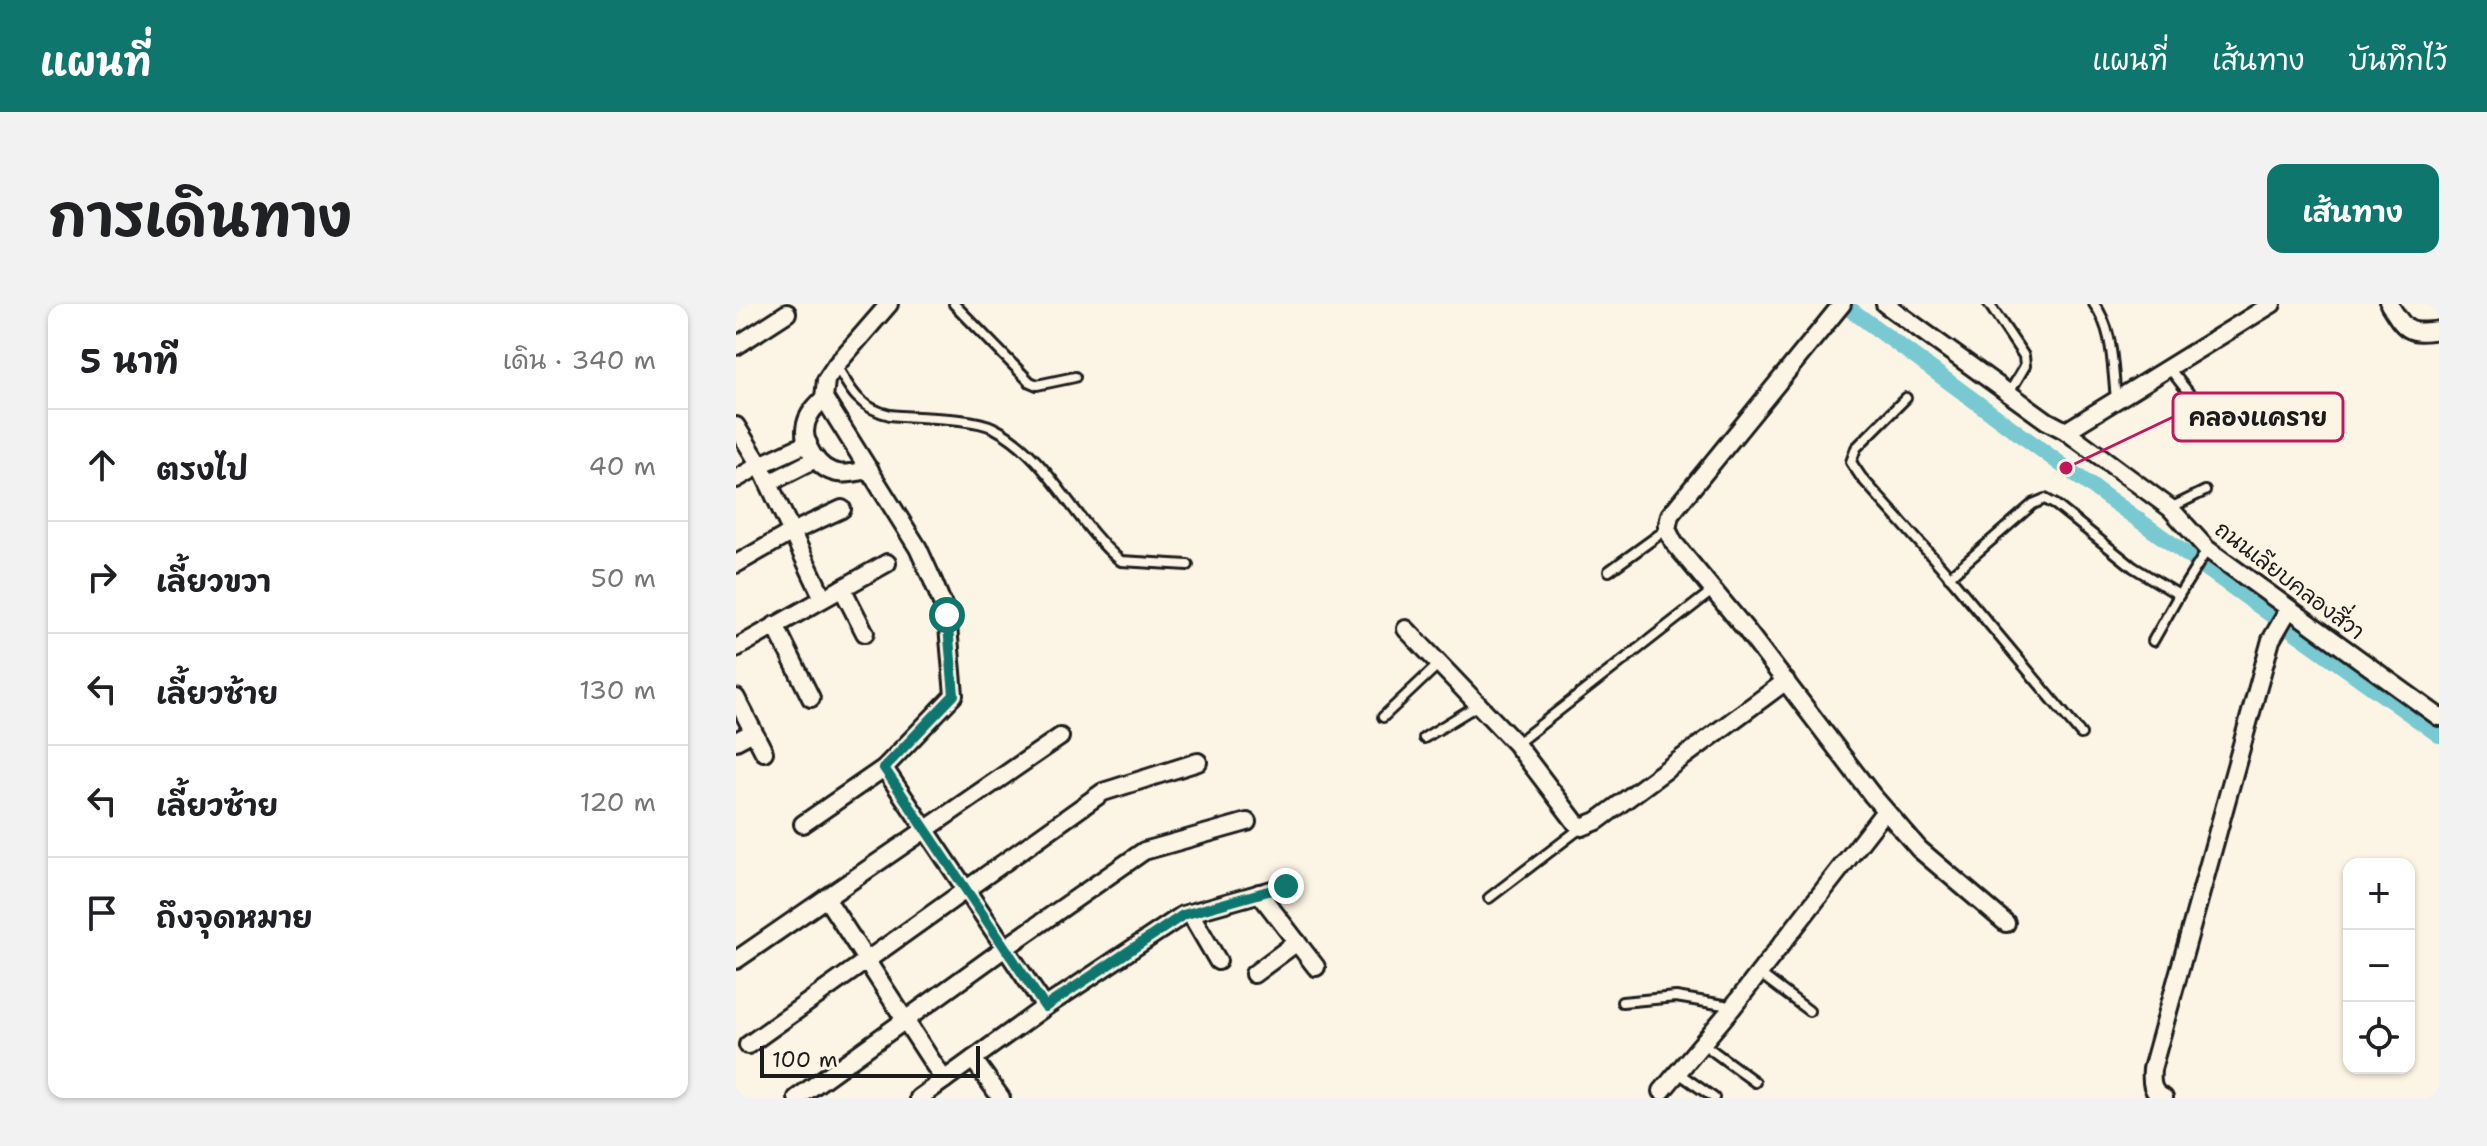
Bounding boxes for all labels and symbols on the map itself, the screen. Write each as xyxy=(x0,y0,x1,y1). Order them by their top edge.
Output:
callout: คลองเเคราย xyxy=(2173,393,2343,441)
text: คลองเเคราย xyxy=(2189,402,2327,434)
street label: ถนนเลียบคลองสี่วา xyxy=(2209,510,2374,646)
route start xyxy=(929,597,965,633)
route end xyxy=(1268,868,1304,904)
scale bar xyxy=(760,1042,980,1078)

